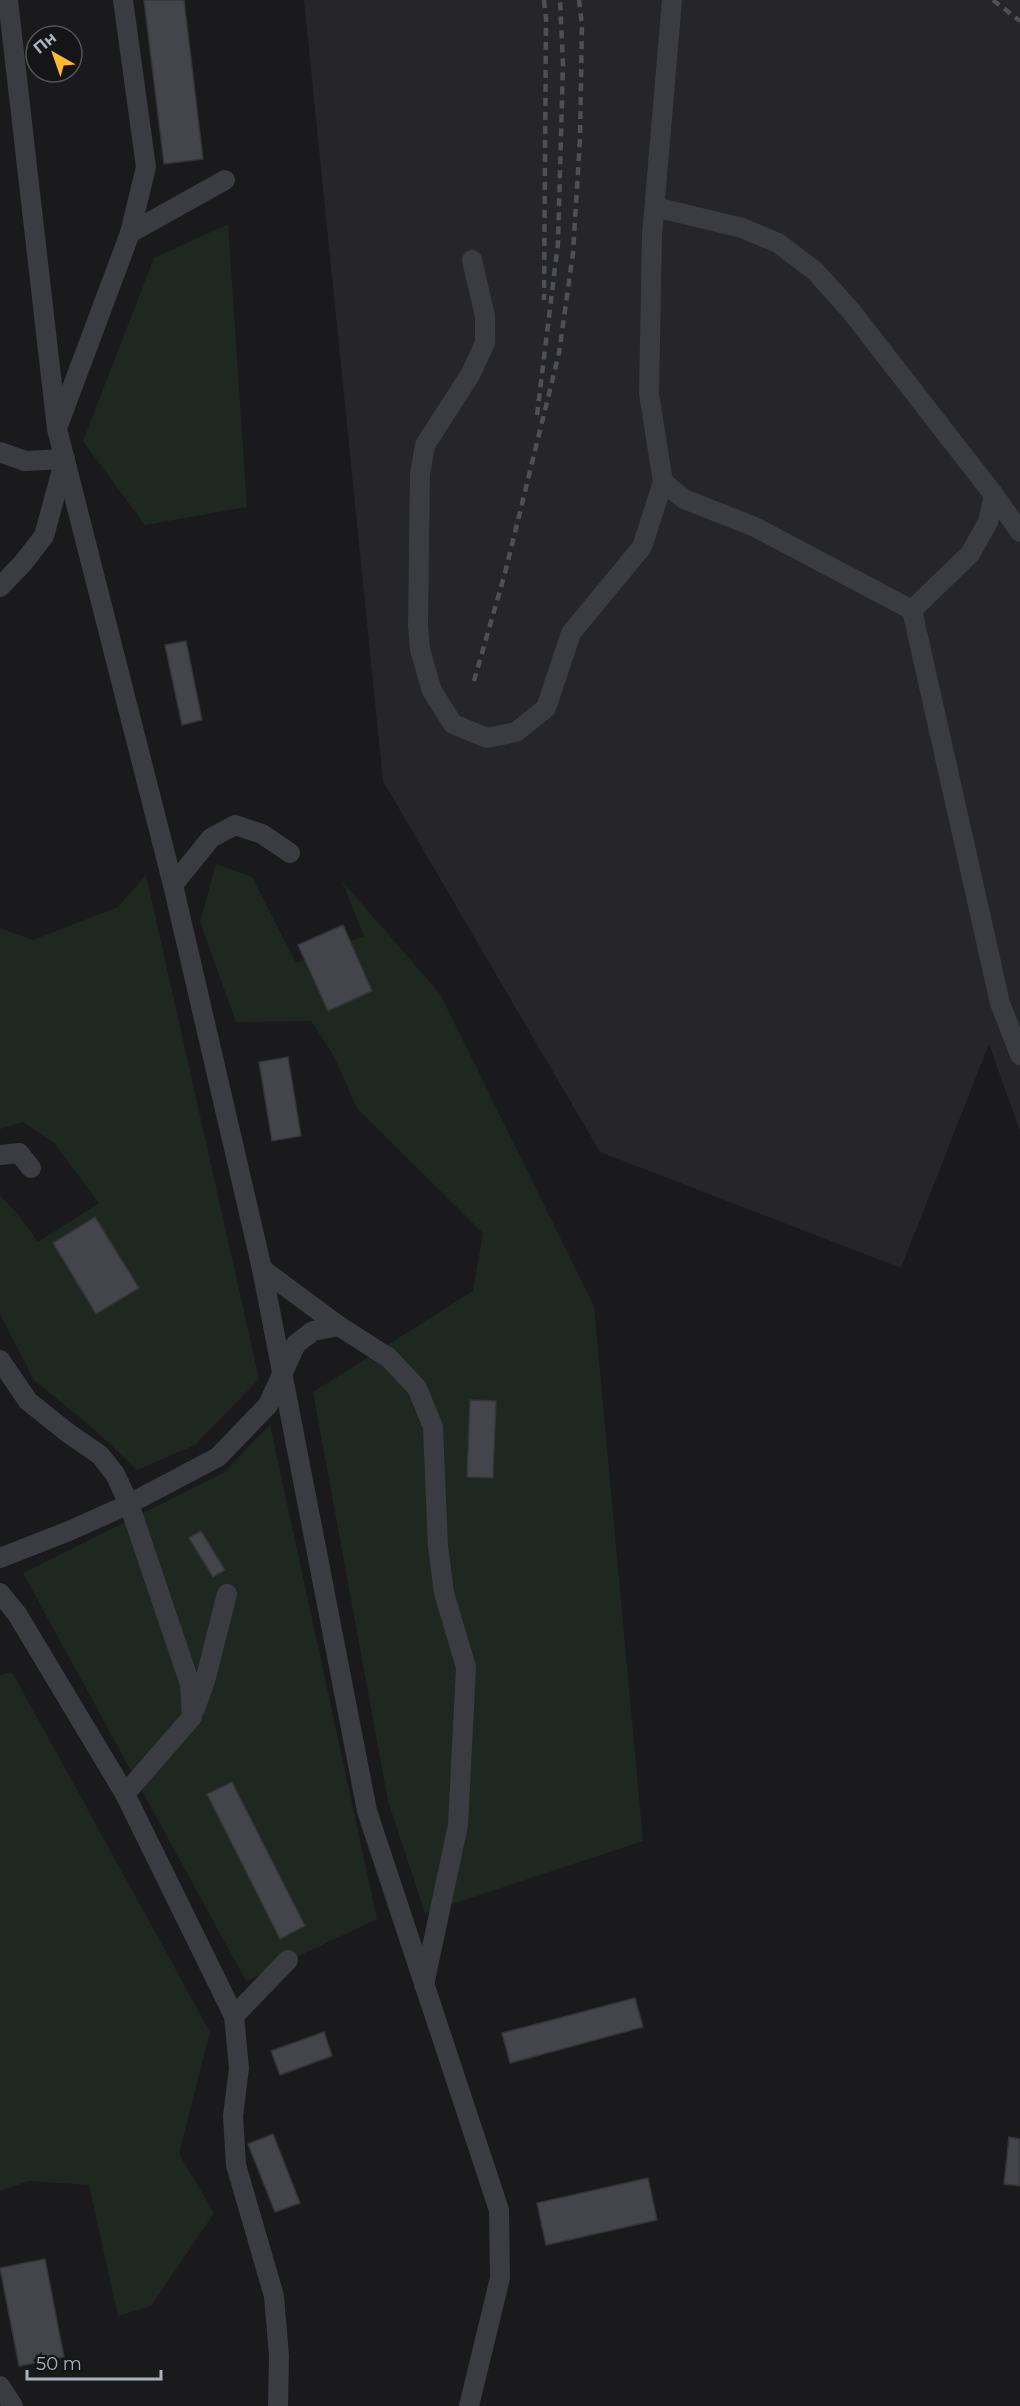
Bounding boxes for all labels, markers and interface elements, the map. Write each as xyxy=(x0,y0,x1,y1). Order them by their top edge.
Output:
north arrow xyxy=(24,24,84,84)
text: Пн xyxy=(29,28,60,58)
scale bar xyxy=(27,2343,160,2381)
text: 50 m xyxy=(36,2353,82,2375)

